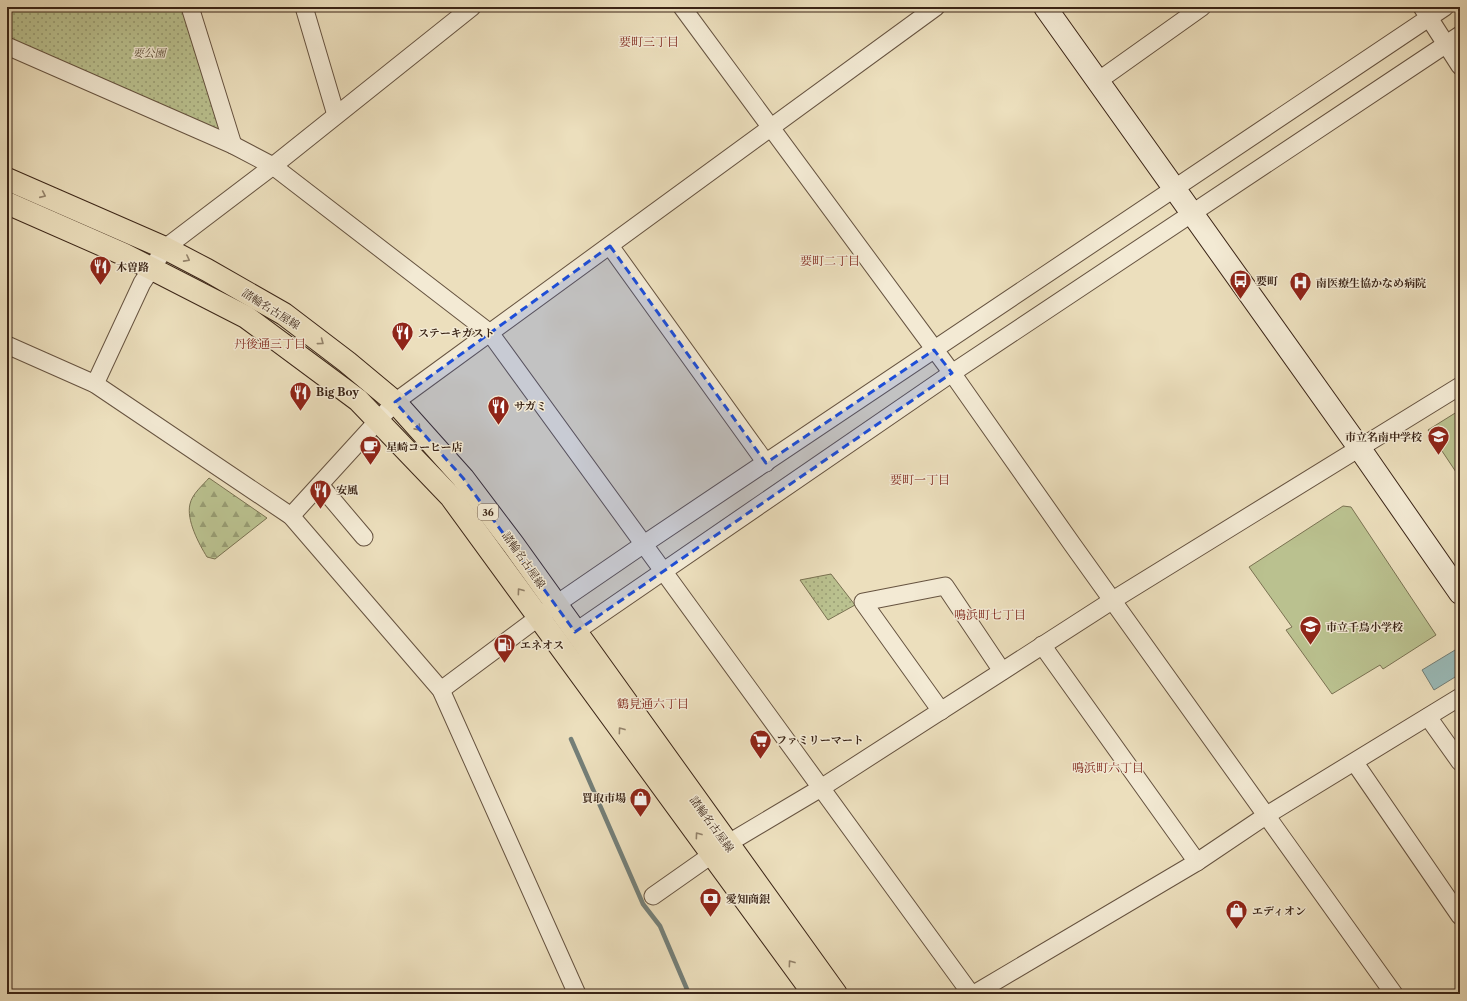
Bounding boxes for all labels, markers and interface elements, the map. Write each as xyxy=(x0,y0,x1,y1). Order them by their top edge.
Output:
district label: 要町三丁目 xyxy=(619,34,679,49)
park label: 要公園 xyxy=(133,46,167,60)
one-way arrow xyxy=(38,190,46,198)
district label: 要町二丁目 xyxy=(800,253,860,268)
restaurant icon: 木曽路 xyxy=(88,254,114,287)
one-way arrow xyxy=(183,255,190,262)
place label: 木曽路 xyxy=(116,260,149,274)
bus stop icon: 要町 xyxy=(1227,268,1253,301)
hospital icon: 南医療生協かなめ病院 xyxy=(1288,270,1314,303)
place label: 要町 xyxy=(1256,274,1278,288)
place label: 南医療生協かなめ病院 xyxy=(1316,276,1426,290)
street label: 諸輪名古屋線 xyxy=(239,286,303,332)
restaurant icon: ステーキガスト xyxy=(389,320,415,353)
place label: ステーキガスト xyxy=(418,326,495,340)
district label: 丹後通三丁目 xyxy=(234,336,306,351)
one-way arrow xyxy=(317,338,324,345)
restaurant icon: Big Boy xyxy=(287,379,313,412)
place label: Big Boy xyxy=(316,385,359,399)
restaurant icon: サガミ xyxy=(486,393,512,426)
place label: サガミ xyxy=(514,399,547,413)
one-way arrow xyxy=(414,423,421,431)
school or university icon: 市立名南中学校 xyxy=(1425,424,1451,457)
place label: 市立名南中学校 xyxy=(1345,430,1422,444)
cafe icon: 星崎コーヒー店 xyxy=(357,434,383,467)
place label: 星崎コーヒー店 xyxy=(386,440,463,454)
district label: 要町一丁目 xyxy=(890,472,950,487)
restaurant icon: 安風 xyxy=(307,477,333,510)
place label: 安風 xyxy=(336,483,358,497)
road number: 36 xyxy=(478,504,498,520)
street label: 諸輪名古屋線 xyxy=(499,529,549,591)
one-way arrow xyxy=(517,588,524,595)
district label: 鳴浜町七丁目 xyxy=(954,607,1026,622)
school or university icon: 市立千鳥小学校 xyxy=(1298,614,1324,647)
place label: 市立千鳥小学校 xyxy=(1326,620,1403,634)
fuel station icon: エネオス xyxy=(491,632,517,665)
place label: エネオス xyxy=(520,638,564,652)
district label: 鶴見通六丁目 xyxy=(617,696,689,711)
one-way arrow xyxy=(619,727,626,734)
supermarket icon: ファミリーマート xyxy=(748,727,774,760)
place label: ファミリーマート xyxy=(776,733,864,747)
district label: 鳴浜町六丁目 xyxy=(1072,760,1144,775)
shop icon: 買取市場 xyxy=(628,785,654,818)
place label: 買取市場 xyxy=(582,791,626,805)
street label: 諸輪名古屋線 xyxy=(687,793,737,855)
one-way arrow xyxy=(695,832,702,839)
bank icon: 愛知商銀 xyxy=(698,886,724,919)
place label: 愛知商銀 xyxy=(726,892,771,906)
shop icon: エディオン xyxy=(1223,898,1249,931)
place label: エディオン xyxy=(1252,904,1306,918)
one-way arrow xyxy=(788,960,795,967)

